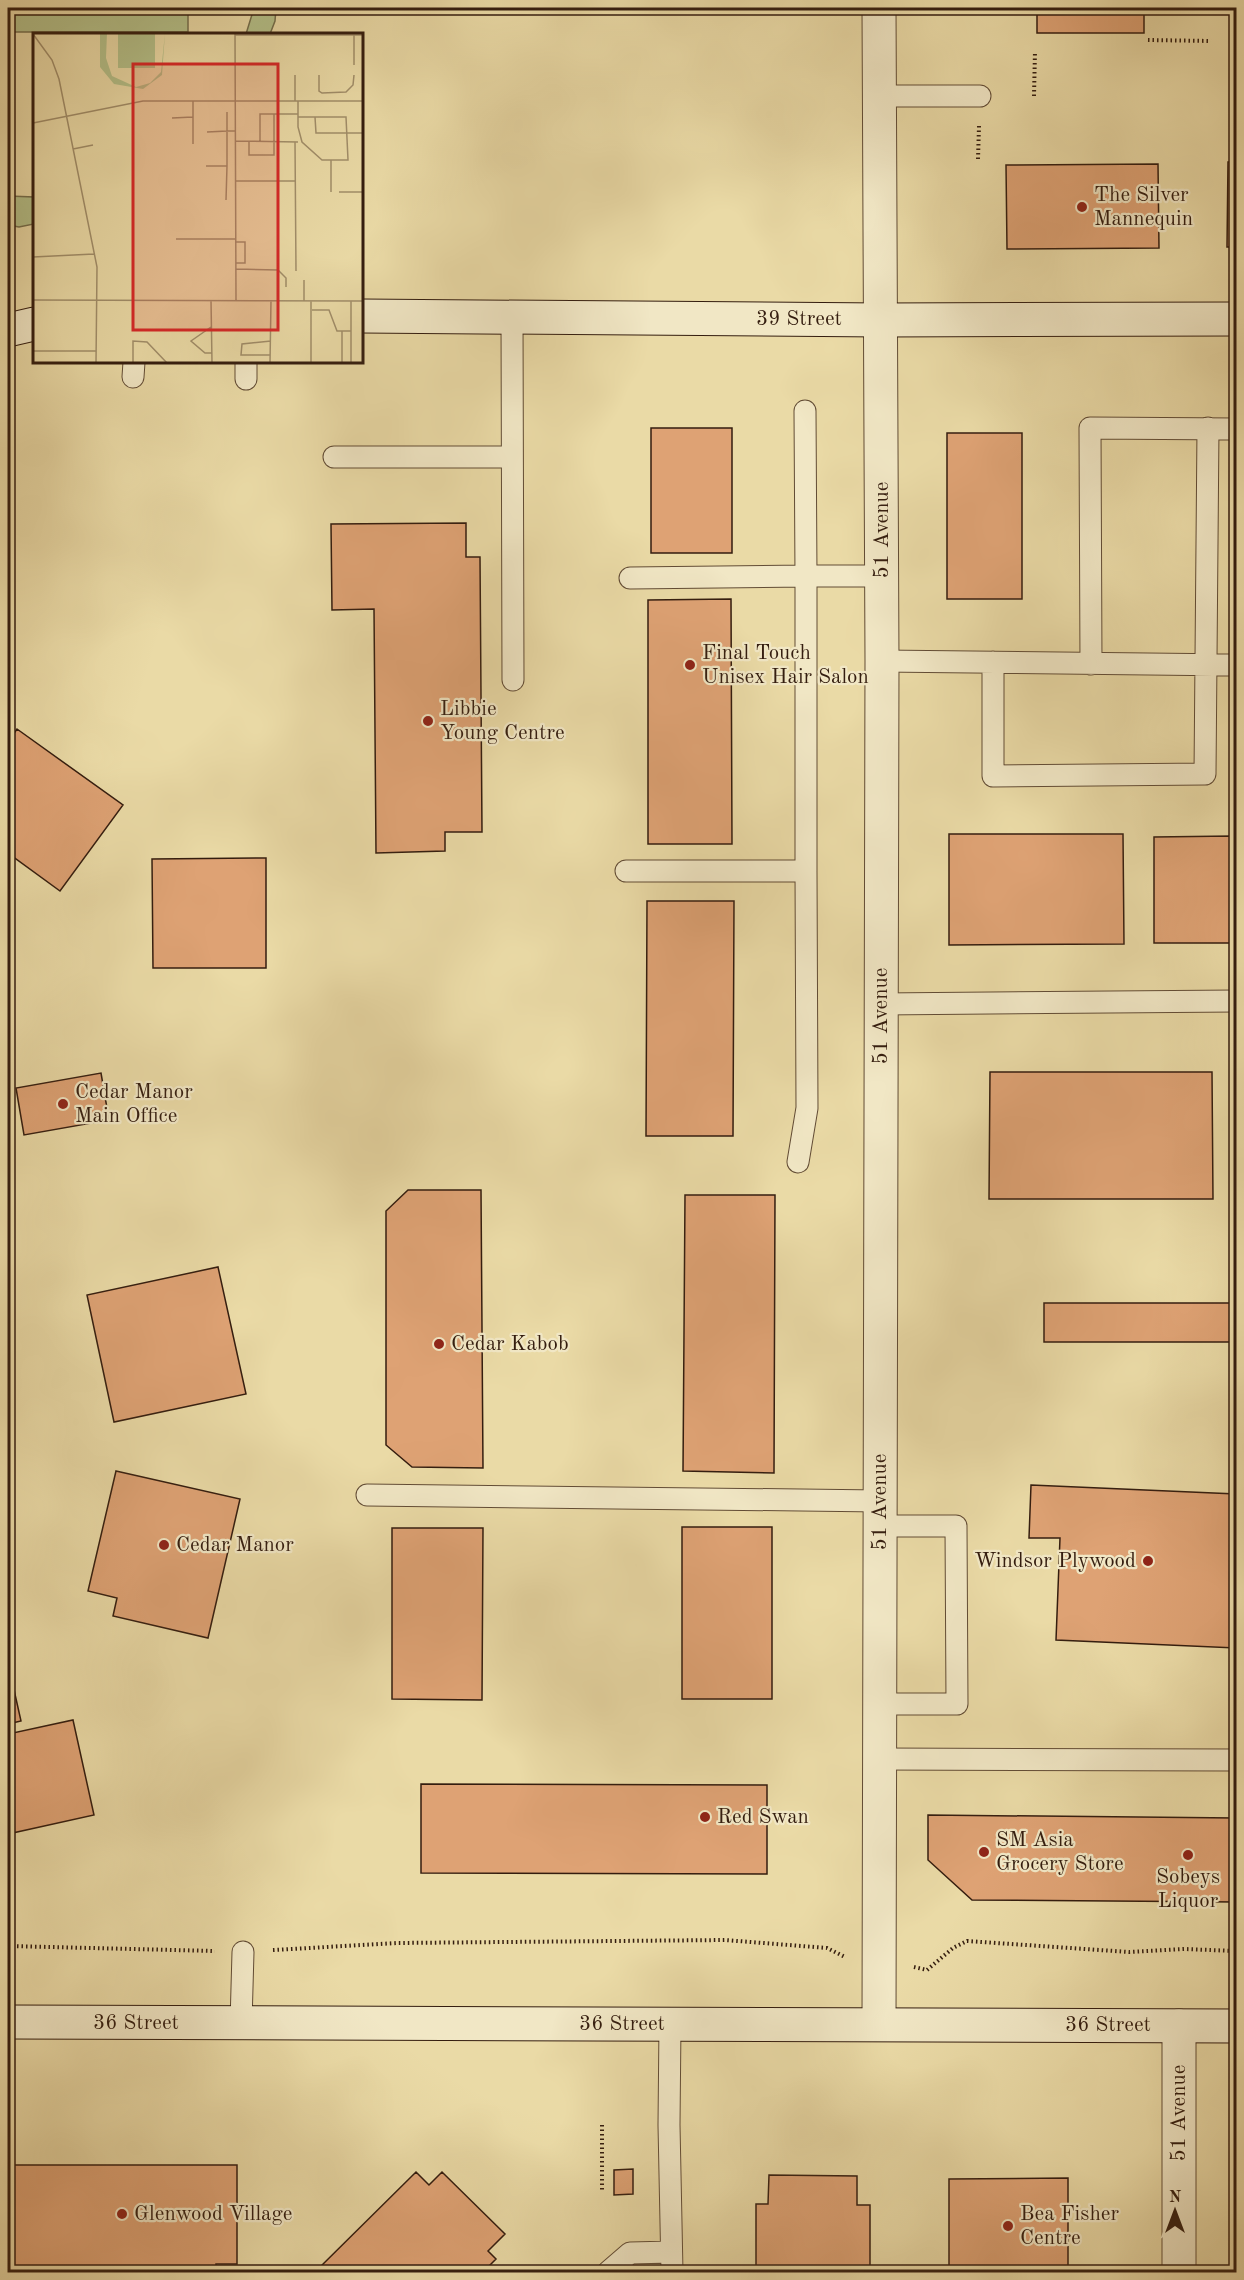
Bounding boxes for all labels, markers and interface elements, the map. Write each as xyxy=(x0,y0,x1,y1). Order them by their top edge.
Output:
inset map xyxy=(33,33,363,363)
place label: The Silver Mannequin xyxy=(1094,185,1193,230)
marker: The Silver Mannequin xyxy=(1075,200,1089,214)
street label: 39 Street xyxy=(756,309,842,330)
street label: 51 Avenue xyxy=(872,482,893,578)
place label: Final Touch Unisex Hair Salon xyxy=(702,643,869,688)
marker: Final Touch Unisex Hair Salon xyxy=(683,658,697,672)
place label: Libbie Young Centre xyxy=(440,699,565,744)
marker: Libbie Young Centre xyxy=(421,714,435,728)
street label: 51 Avenue xyxy=(871,968,892,1064)
place label: Cedar Manor Main Office xyxy=(75,1082,193,1127)
marker: Cedar Manor Main Office xyxy=(56,1097,70,1111)
place label: Cedar Kabob xyxy=(451,1334,569,1355)
marker: Cedar Kabob xyxy=(432,1337,446,1351)
street label: 51 Avenue xyxy=(870,1454,891,1550)
place label: Cedar Manor xyxy=(176,1535,294,1556)
marker: Cedar Manor xyxy=(157,1538,171,1552)
place label: Windsor Plywood xyxy=(974,1551,1136,1572)
marker: Windsor Plywood xyxy=(1141,1554,1155,1568)
place label: Red Swan xyxy=(717,1807,809,1828)
marker: Red Swan xyxy=(698,1810,712,1824)
place label: SM Asia Grocery Store xyxy=(996,1830,1124,1875)
marker: SM Asia Grocery Store xyxy=(977,1845,991,1859)
marker: Sobeys Liquor xyxy=(1181,1848,1195,1862)
place label: Sobeys Liquor xyxy=(1156,1867,1220,1912)
street label: 36 Street xyxy=(93,2013,179,2034)
street label: 36 Street xyxy=(579,2014,665,2035)
street label: 36 Street xyxy=(1065,2015,1151,2036)
street label: 51 Avenue xyxy=(1169,2065,1190,2161)
north arrow xyxy=(1145,2181,1205,2241)
text: N xyxy=(1169,2190,1182,2206)
place label: Glenwood Village xyxy=(134,2204,292,2225)
place label: Bea Fisher Centre xyxy=(1020,2204,1119,2249)
marker: Glenwood Village xyxy=(115,2207,129,2221)
marker: Bea Fisher Centre xyxy=(1001,2219,1015,2233)

